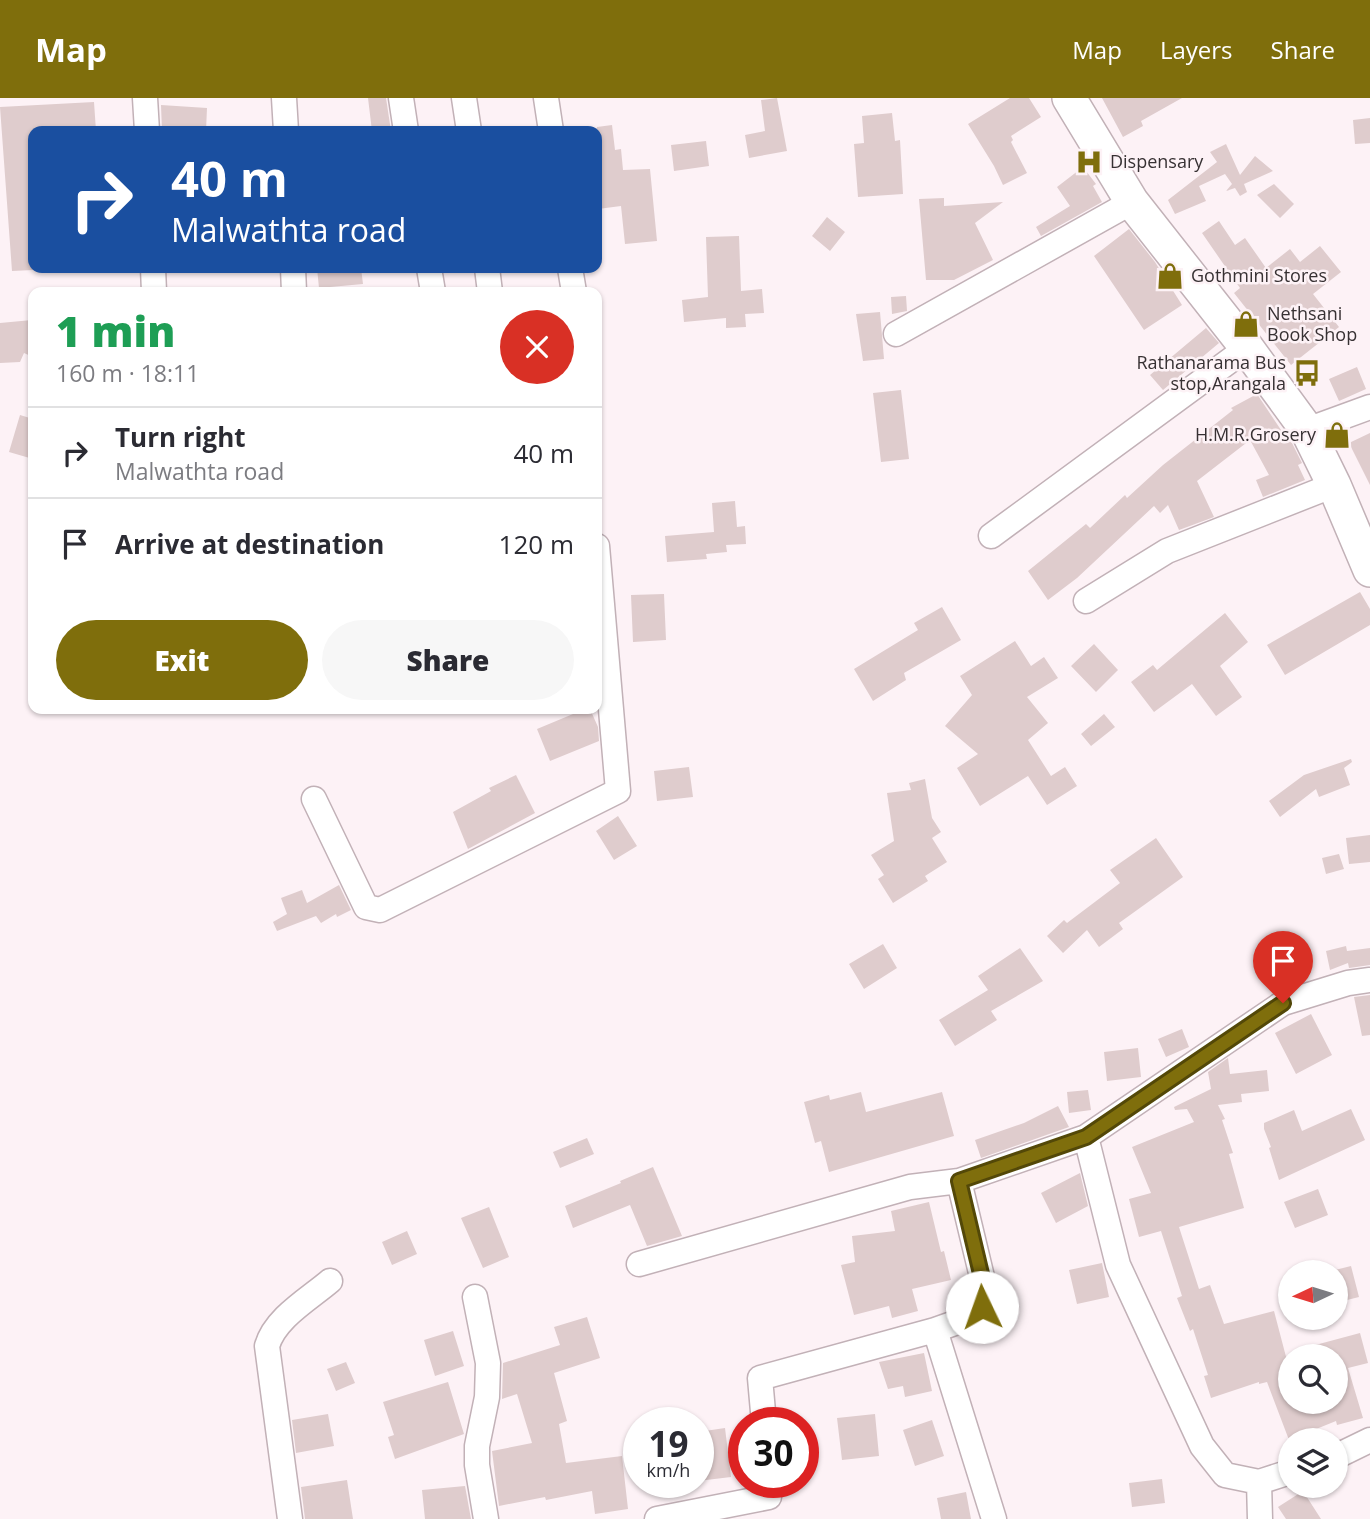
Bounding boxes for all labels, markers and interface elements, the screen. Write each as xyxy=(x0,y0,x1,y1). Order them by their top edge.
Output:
text: Map xyxy=(35,27,107,72)
text: Map xyxy=(1072,33,1122,66)
text: Layers xyxy=(1160,33,1233,66)
text: Share xyxy=(1271,33,1335,66)
text: 40 m xyxy=(171,145,288,211)
hospital icon: Dispensary xyxy=(1074,147,1104,177)
place label: Dispensary xyxy=(1110,149,1204,173)
icon: right xyxy=(56,154,147,245)
text: Malwathta road xyxy=(171,208,406,251)
shop icon: Gothmini Stores xyxy=(1155,261,1185,291)
place label: Gothmini Stores xyxy=(1191,263,1327,287)
place label: Nethsani Book Shop xyxy=(1267,301,1357,346)
text: 1 min xyxy=(56,302,175,359)
shop icon: Nethsani Book Shop xyxy=(1231,309,1261,339)
button: close xyxy=(500,310,574,384)
place label: Rathanarama Bus stop,Arangala xyxy=(1136,350,1286,395)
text: 160 m · 18:11 xyxy=(56,357,199,389)
bus stop icon: Rathanarama Bus stop,Arangala xyxy=(1292,358,1322,388)
text: Turn right xyxy=(115,419,246,455)
shop icon: H.M.R.Grosery xyxy=(1322,420,1352,450)
place label: H.M.R.Grosery xyxy=(1195,422,1317,446)
icon: right xyxy=(56,434,94,472)
text: 40 m xyxy=(513,435,574,471)
text: Malwathta road xyxy=(115,455,284,487)
icon: arrive xyxy=(56,525,94,563)
text: Arrive at destination xyxy=(115,526,384,562)
text: 120 m xyxy=(499,526,574,562)
button: Exit xyxy=(56,620,308,700)
button: Share xyxy=(322,620,574,700)
pin xyxy=(1253,931,1313,1003)
icon: arrive xyxy=(1264,942,1302,980)
north arrow xyxy=(1278,1260,1348,1330)
map controls xyxy=(1278,1260,1348,1498)
position arrow xyxy=(945,1270,1019,1344)
button: search xyxy=(1278,1344,1348,1414)
speed limit sign: 30 xyxy=(728,1407,819,1498)
text: 19 xyxy=(648,1420,689,1467)
button: layers xyxy=(1278,1428,1348,1498)
text: km/h xyxy=(647,1458,690,1482)

